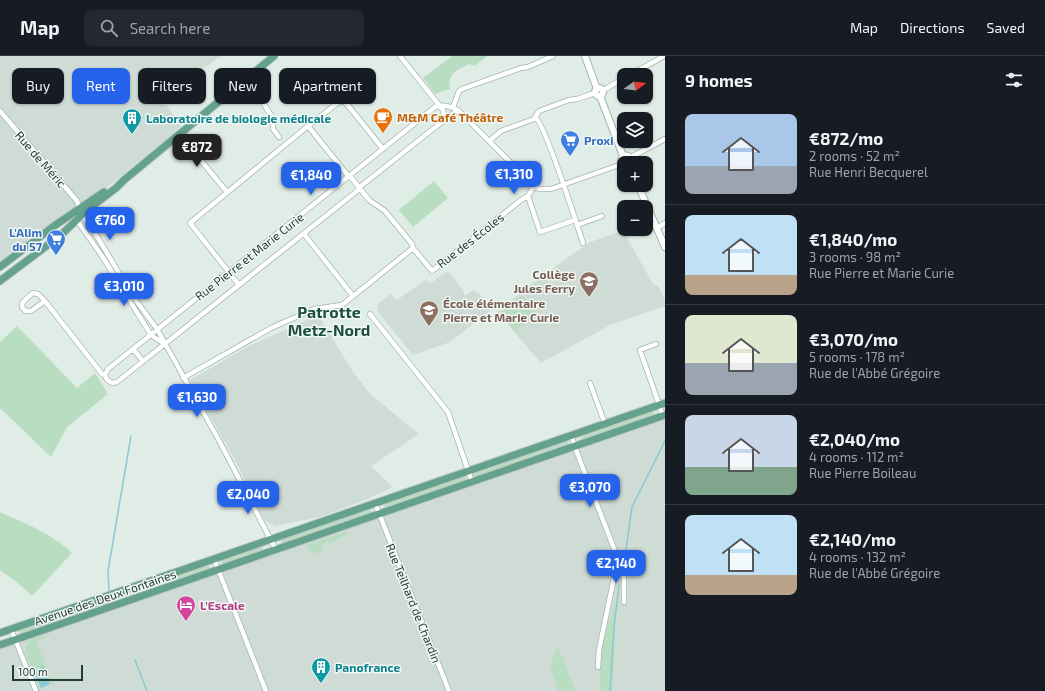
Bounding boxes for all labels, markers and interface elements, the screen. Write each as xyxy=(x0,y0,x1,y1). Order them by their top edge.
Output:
search box xyxy=(84,10,364,46)
text: Map xyxy=(20,16,60,39)
icon: search xyxy=(98,17,120,39)
text: Search here xyxy=(130,19,210,37)
text: Map xyxy=(850,19,878,36)
text: Directions xyxy=(900,19,965,36)
text: Saved xyxy=(987,19,1025,36)
chip: Buy xyxy=(12,68,64,104)
chip: Rent xyxy=(72,68,130,104)
chip: Filters xyxy=(138,68,206,104)
chip: New xyxy=(214,68,271,104)
chip: Apartment xyxy=(279,68,376,104)
north arrow xyxy=(617,68,653,104)
map controls xyxy=(617,68,653,236)
icon: filters xyxy=(1003,69,1025,91)
text: 9 homes xyxy=(685,70,753,90)
cafe icon: M&M Café Théâtre xyxy=(372,106,394,134)
building icon: Laboratoire de biologie médicale xyxy=(121,107,143,135)
place label: M&M Café Théâtre xyxy=(397,110,503,124)
place label: Laboratoire de biologie médicale xyxy=(146,111,332,125)
button: layers xyxy=(617,112,653,148)
street label: Rue de Méric xyxy=(13,128,69,190)
text: €872/mo xyxy=(809,128,883,148)
supermarket icon: Proxi xyxy=(559,129,581,157)
icon: home xyxy=(717,130,765,178)
place label: Proxi xyxy=(584,133,613,147)
pin: €872 xyxy=(173,134,221,168)
text: €872 xyxy=(182,139,212,155)
text: 2 rooms · 52 m² xyxy=(809,148,900,164)
button: + xyxy=(617,156,653,192)
pin: €1,310 xyxy=(481,161,547,195)
pin: €1,840 xyxy=(278,162,344,196)
text: Rue Henri Becquerel xyxy=(809,164,928,180)
text: €1,310 xyxy=(495,166,533,182)
text: €1,840 xyxy=(290,167,332,183)
button: − xyxy=(617,200,653,236)
pin: €760 xyxy=(86,207,134,241)
street label: Rue Pierre et Marie Curie xyxy=(192,209,306,303)
street label: Rue des Écoles xyxy=(434,210,506,270)
text: €760 xyxy=(94,212,126,228)
place label: L'Alim du 57 xyxy=(9,225,43,253)
supermarket icon: L'Alim du 57 xyxy=(45,228,67,256)
text: €1,840/mo xyxy=(809,229,897,249)
icon: home xyxy=(717,231,765,279)
text: 3 rooms · 98 m² xyxy=(809,249,901,265)
text: Rue Pierre et Marie Curie xyxy=(809,265,954,281)
place label: Collège Jules Ferry xyxy=(513,267,575,296)
school or university icon: Collège Jules Ferry xyxy=(578,270,600,298)
pin: €3,010 xyxy=(91,273,157,307)
text: €3,010 xyxy=(104,278,144,294)
place label: École élémentaire Pierre et Marie Curie xyxy=(443,296,560,324)
school or university icon: École élémentaire Pierre et Marie Curie xyxy=(418,299,440,327)
district label: Patrotte Metz-Nord xyxy=(288,302,370,339)
text: €3,070/mo xyxy=(809,329,898,349)
icon: home xyxy=(717,331,765,379)
text: 5 rooms · 178 m² xyxy=(809,349,905,365)
text: Rue de l'Abbé Grégoire xyxy=(809,365,940,381)
pin: €1,630 xyxy=(164,384,230,418)
text: €1,630 xyxy=(177,389,217,405)
text: €2,040/mo xyxy=(809,429,900,449)
icon: home xyxy=(717,431,765,479)
text: 4 rooms · 112 m² xyxy=(809,449,904,465)
text: Rue Pierre Boileau xyxy=(809,465,916,481)
pin: €3,070 xyxy=(557,474,623,508)
text: €3,070 xyxy=(569,479,611,495)
pin: €2,040 xyxy=(215,481,281,515)
text: €2,040 xyxy=(226,486,270,502)
text: €2,140/mo xyxy=(809,529,896,549)
icon: home xyxy=(717,531,765,579)
street label: Rue Teilhard de Chardin xyxy=(384,541,444,665)
text: 4 rooms · 132 m² xyxy=(809,549,906,565)
pin: €2,140 xyxy=(583,550,649,584)
text: €2,140 xyxy=(596,555,636,571)
text: Rue de l'Abbé Grégoire xyxy=(809,565,940,581)
street label: Avenue des Deux Fontaines xyxy=(32,566,178,628)
hotel icon: L'Escale xyxy=(175,594,197,622)
place label: L'Escale xyxy=(200,598,245,612)
building icon: Panofrance xyxy=(310,656,332,684)
place label: Panofrance xyxy=(335,660,400,674)
scale bar xyxy=(12,663,83,682)
text: 100 m xyxy=(18,665,48,678)

